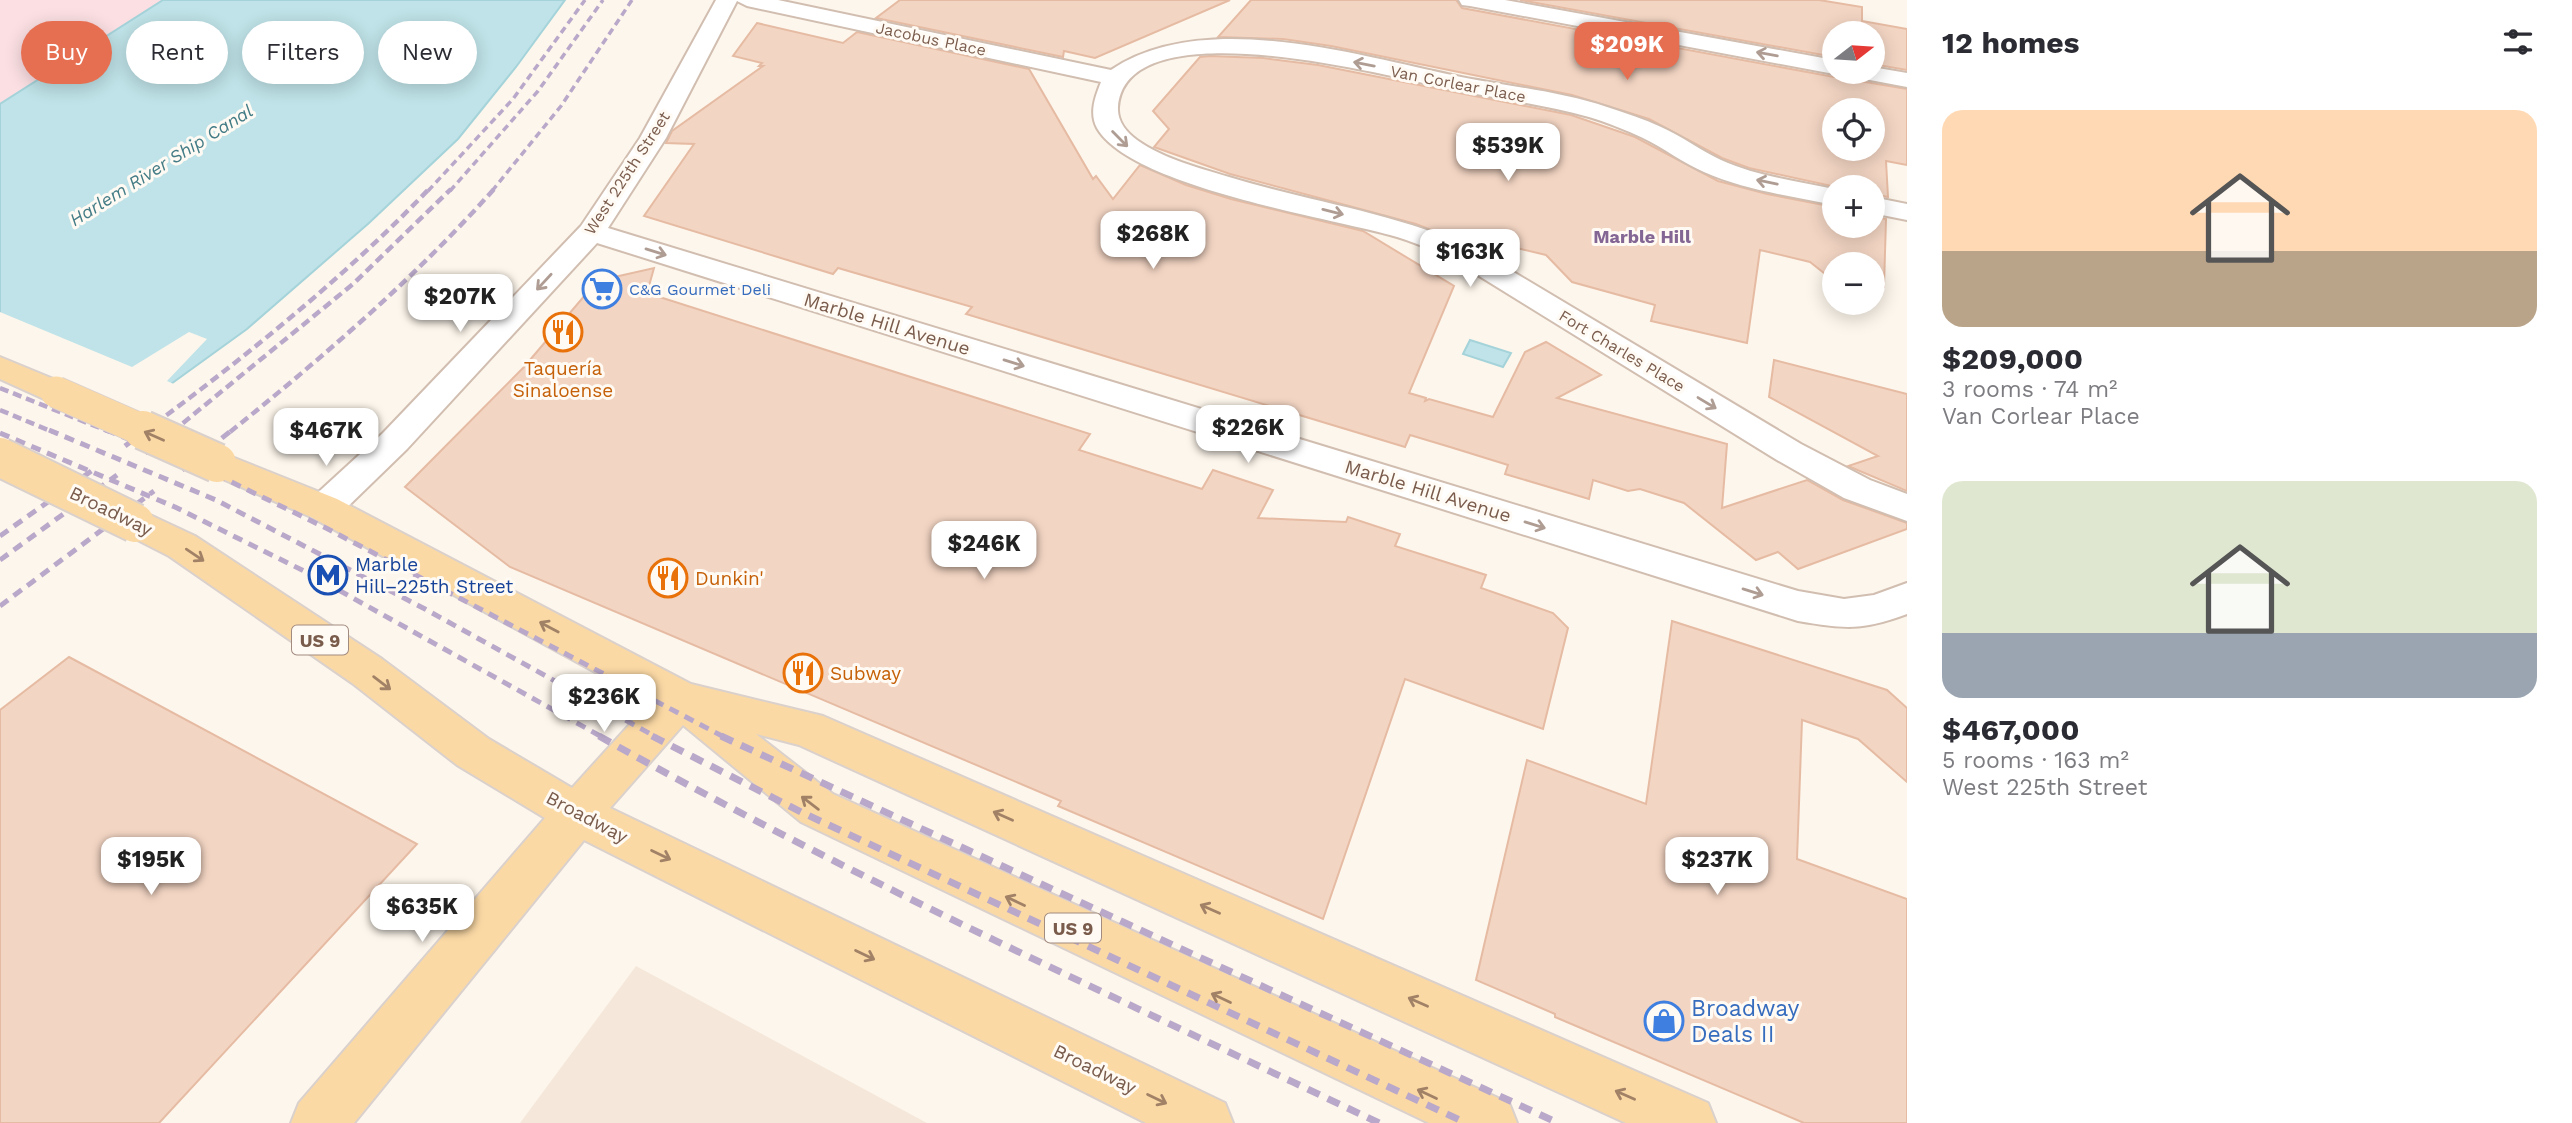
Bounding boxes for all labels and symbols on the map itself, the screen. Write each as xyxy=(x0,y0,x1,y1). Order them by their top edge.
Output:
street label: Jacobus Place xyxy=(874,18,988,60)
north arrow xyxy=(1822,21,1885,84)
pin: $209K xyxy=(1578,22,1676,82)
one-way arrow xyxy=(1756,47,1779,60)
one-way arrow xyxy=(1353,57,1376,71)
street label: Van Corlear Place xyxy=(1389,62,1527,106)
water label: Harlem River Ship Canal xyxy=(66,100,256,230)
street label: West 225th Street xyxy=(580,108,674,238)
pin: $539K xyxy=(1459,124,1557,183)
one-way arrow xyxy=(1111,130,1128,147)
one-way arrow xyxy=(1756,175,1779,189)
one-way arrow xyxy=(1321,206,1344,219)
pin: $268K xyxy=(1104,212,1202,271)
district label: Marble Hill xyxy=(1593,226,1691,247)
pin: $163K xyxy=(1421,230,1519,289)
one-way arrow xyxy=(645,247,667,260)
supermarket icon: C&G Gourmet Deli xyxy=(581,268,623,310)
one-way arrow xyxy=(536,273,552,291)
pin: $207K xyxy=(411,274,509,334)
place label: C&G Gourmet Deli xyxy=(629,280,771,299)
street label: Marble Hill Avenue xyxy=(801,288,973,360)
street label: Fort Charles Place xyxy=(1556,306,1688,396)
restaurant icon: Taquería Sinaloense xyxy=(542,311,584,353)
place label: Taquería Sinaloense xyxy=(513,357,613,402)
one-way arrow xyxy=(1002,358,1024,371)
one-way arrow xyxy=(1697,396,1717,410)
pin: $226K xyxy=(1199,406,1297,465)
pin: $467K xyxy=(277,408,375,468)
one-way arrow xyxy=(144,429,165,442)
street label: Marble Hill Avenue xyxy=(1342,455,1514,527)
street label: Broadway xyxy=(66,481,156,541)
one-way arrow xyxy=(1524,519,1546,532)
pin: $246K xyxy=(935,522,1033,581)
one-way arrow xyxy=(184,548,204,562)
place label: Marble Hill–225th Street xyxy=(355,553,513,598)
metro station icon: Marble Hill–225th Street xyxy=(307,554,349,596)
restaurant icon: Dunkin' xyxy=(647,557,689,599)
place label: Dunkin' xyxy=(695,567,764,590)
one-way arrow xyxy=(1741,586,1763,599)
one-way arrow xyxy=(539,620,560,634)
road number: US 9 xyxy=(292,626,348,654)
restaurant icon: Subway xyxy=(782,652,824,694)
place label: Subway xyxy=(830,662,901,685)
pin: $236K xyxy=(555,674,653,734)
one-way arrow xyxy=(373,676,391,691)
street label: Broadway xyxy=(542,786,632,848)
one-way arrow xyxy=(801,795,820,810)
one-way arrow xyxy=(992,809,1014,822)
pin: $195K xyxy=(102,838,200,897)
pin: $237K xyxy=(1668,838,1766,897)
one-way arrow xyxy=(650,848,671,862)
pin: $635K xyxy=(373,884,471,944)
one-way arrow xyxy=(1005,894,1026,907)
one-way arrow xyxy=(1200,902,1221,915)
road number: US 9 xyxy=(1045,914,1101,943)
one-way arrow xyxy=(854,949,875,963)
one-way arrow xyxy=(1211,990,1232,1004)
one-way arrow xyxy=(1408,995,1429,1008)
place label: Broadway Deals II xyxy=(1691,995,1800,1048)
shop icon: Broadway Deals II xyxy=(1643,1000,1685,1042)
street label: Broadway xyxy=(1050,1039,1140,1099)
one-way arrow xyxy=(1417,1087,1438,1100)
one-way arrow xyxy=(1615,1088,1637,1101)
one-way arrow xyxy=(1146,1093,1167,1107)

